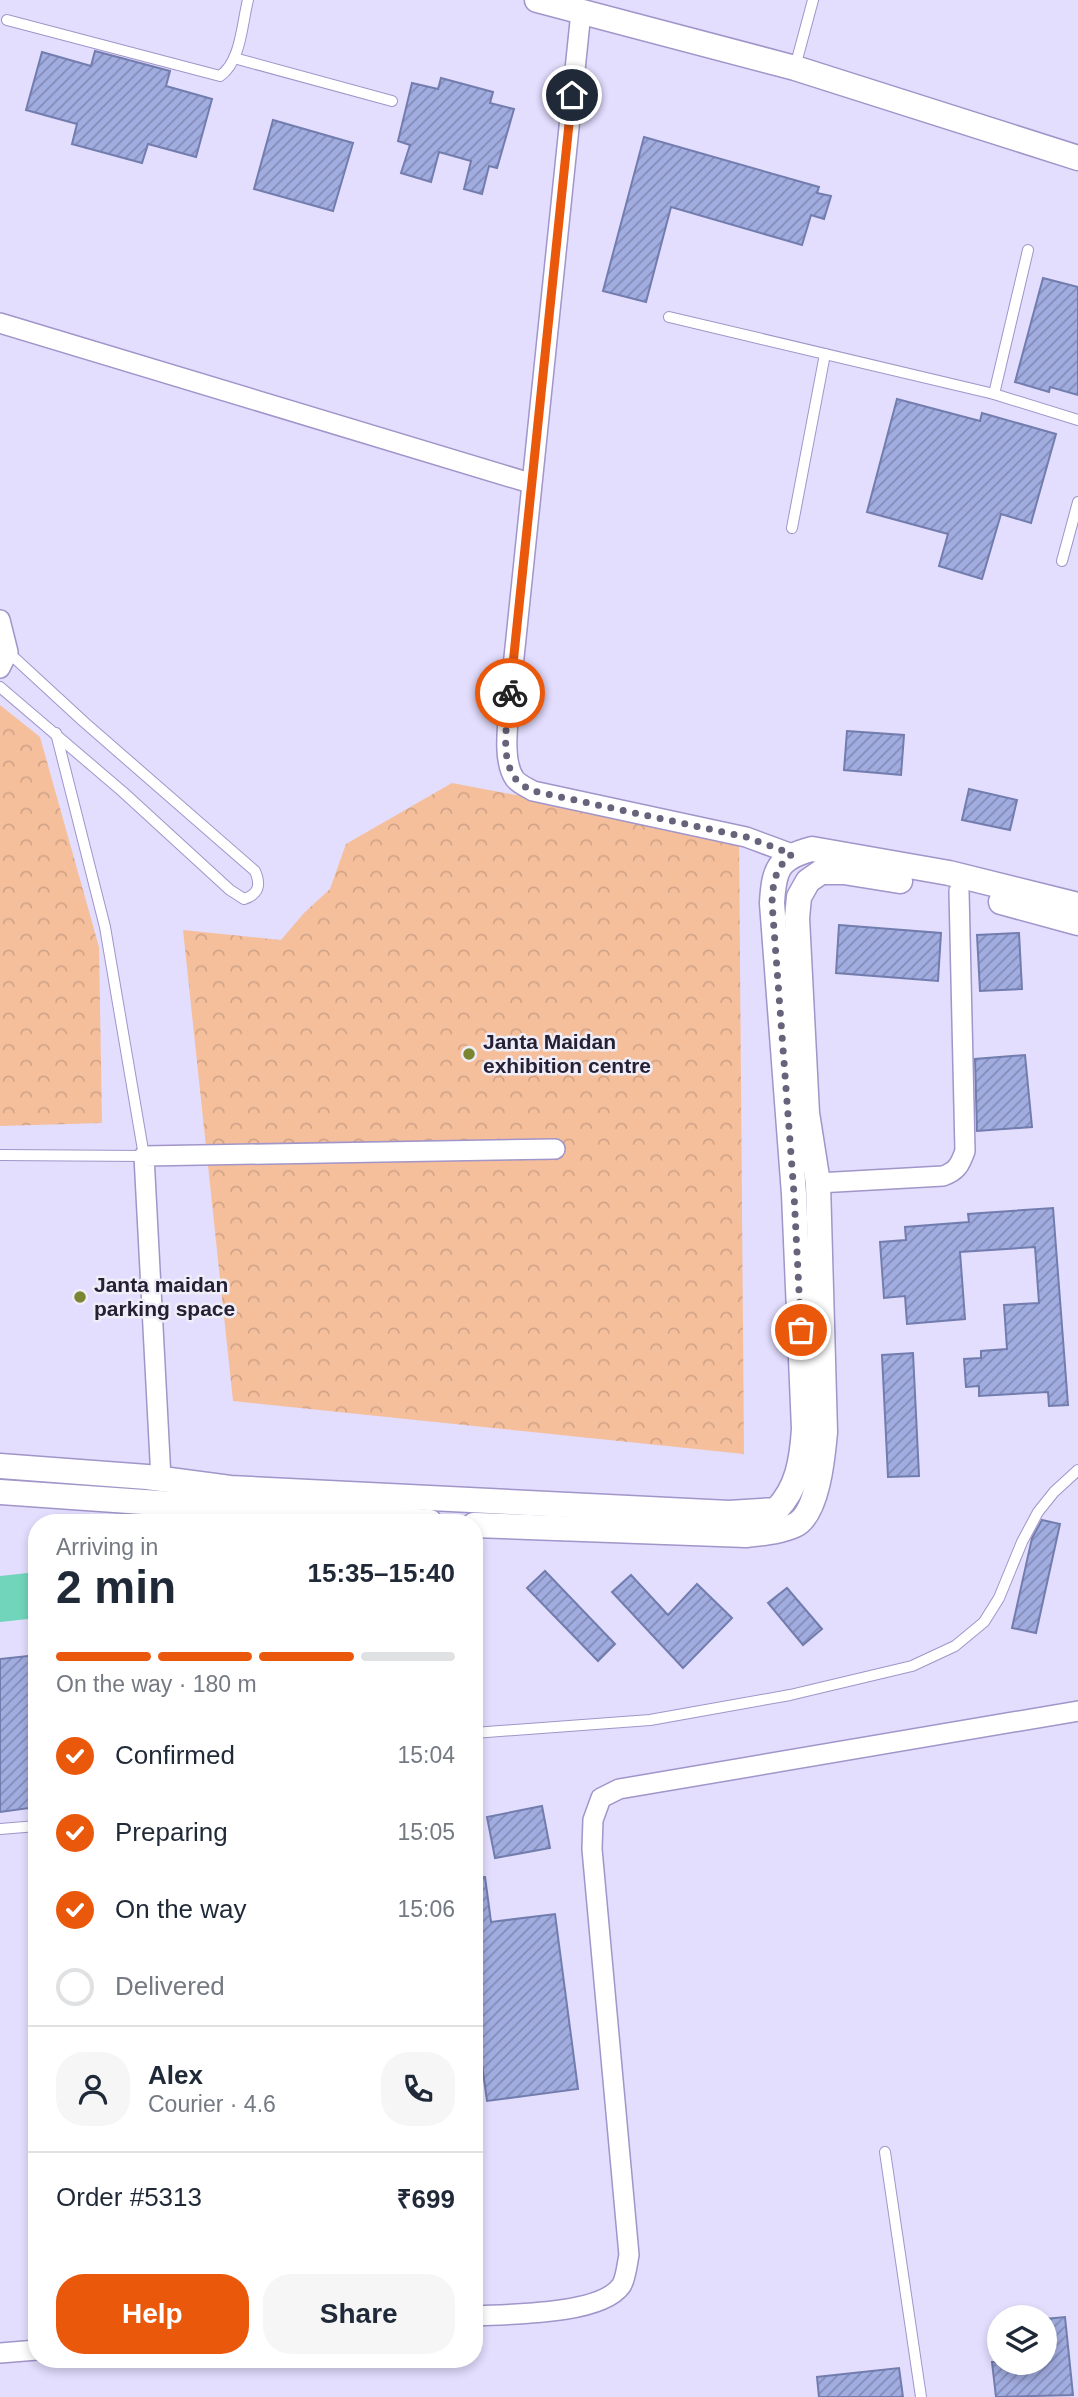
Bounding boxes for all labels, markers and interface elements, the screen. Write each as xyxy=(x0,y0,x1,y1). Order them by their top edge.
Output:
pin xyxy=(542,65,602,125)
icon: home xyxy=(553,76,591,114)
courier xyxy=(475,658,545,728)
icon: bike xyxy=(491,674,529,712)
place label: Janta Maidan exhibition centre xyxy=(483,1030,651,1077)
marker: Janta Maidan exhibition centre xyxy=(461,1046,477,1062)
place label: Janta maidan parking space xyxy=(94,1273,235,1320)
marker: Janta maidan parking space xyxy=(72,1289,88,1305)
pin xyxy=(771,1300,831,1360)
icon: bag xyxy=(782,1311,820,1349)
text: Arriving in xyxy=(56,1534,158,1560)
text: 15:35–15:40 xyxy=(308,1558,455,1588)
text: 2 min xyxy=(56,1561,176,1613)
text: On the way · 180 m xyxy=(56,1671,257,1697)
icon: check xyxy=(56,1737,94,1775)
text: Confirmed xyxy=(115,1740,235,1770)
text: 15:04 xyxy=(397,1742,455,1768)
icon: check xyxy=(56,1814,94,1852)
text: Preparing xyxy=(115,1817,228,1847)
text: 15:05 xyxy=(397,1819,455,1845)
icon: check xyxy=(56,1891,94,1929)
text: On the way xyxy=(115,1894,247,1924)
text: 15:06 xyxy=(397,1896,455,1922)
text: Delivered xyxy=(115,1971,225,2001)
button: person xyxy=(56,2052,130,2126)
button: phone xyxy=(381,2052,455,2126)
text: Alex xyxy=(148,2060,203,2090)
text: Courier · 4.6 xyxy=(148,2091,276,2117)
text: Order #5313 xyxy=(56,2182,202,2212)
text: ₹699 xyxy=(397,2184,455,2214)
button: Help xyxy=(56,2274,249,2354)
button: Share xyxy=(263,2274,455,2354)
map controls xyxy=(987,2305,1057,2375)
button: layers xyxy=(987,2305,1057,2375)

